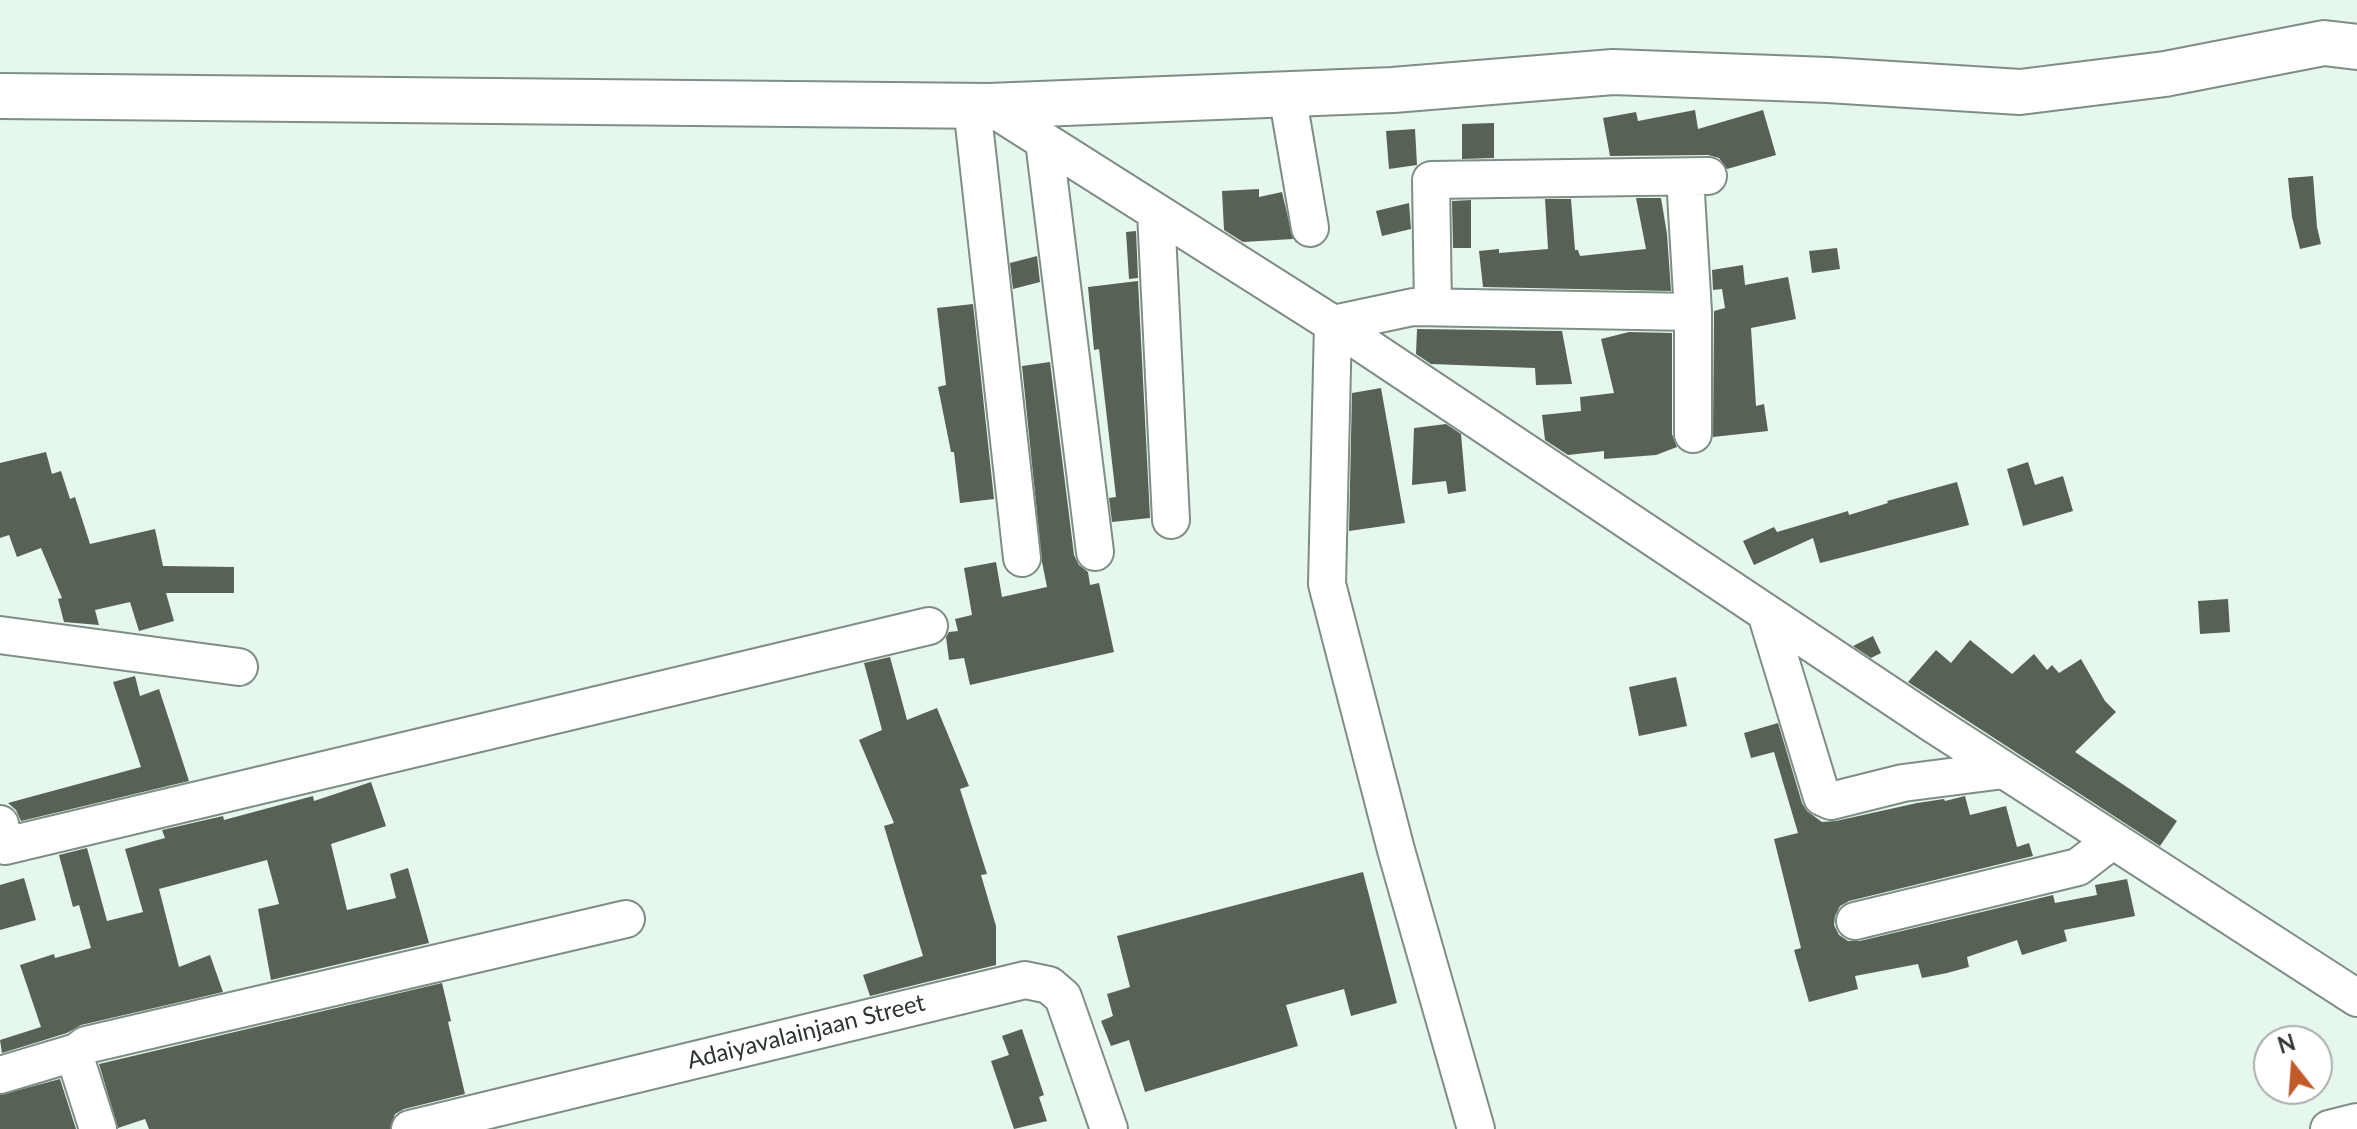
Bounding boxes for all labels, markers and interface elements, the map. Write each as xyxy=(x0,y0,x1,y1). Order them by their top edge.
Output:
street label: Adaiyavalainjaan Street xyxy=(684,989,928,1075)
north arrow xyxy=(2253,1025,2333,1105)
text: N xyxy=(2274,1028,2298,1059)

